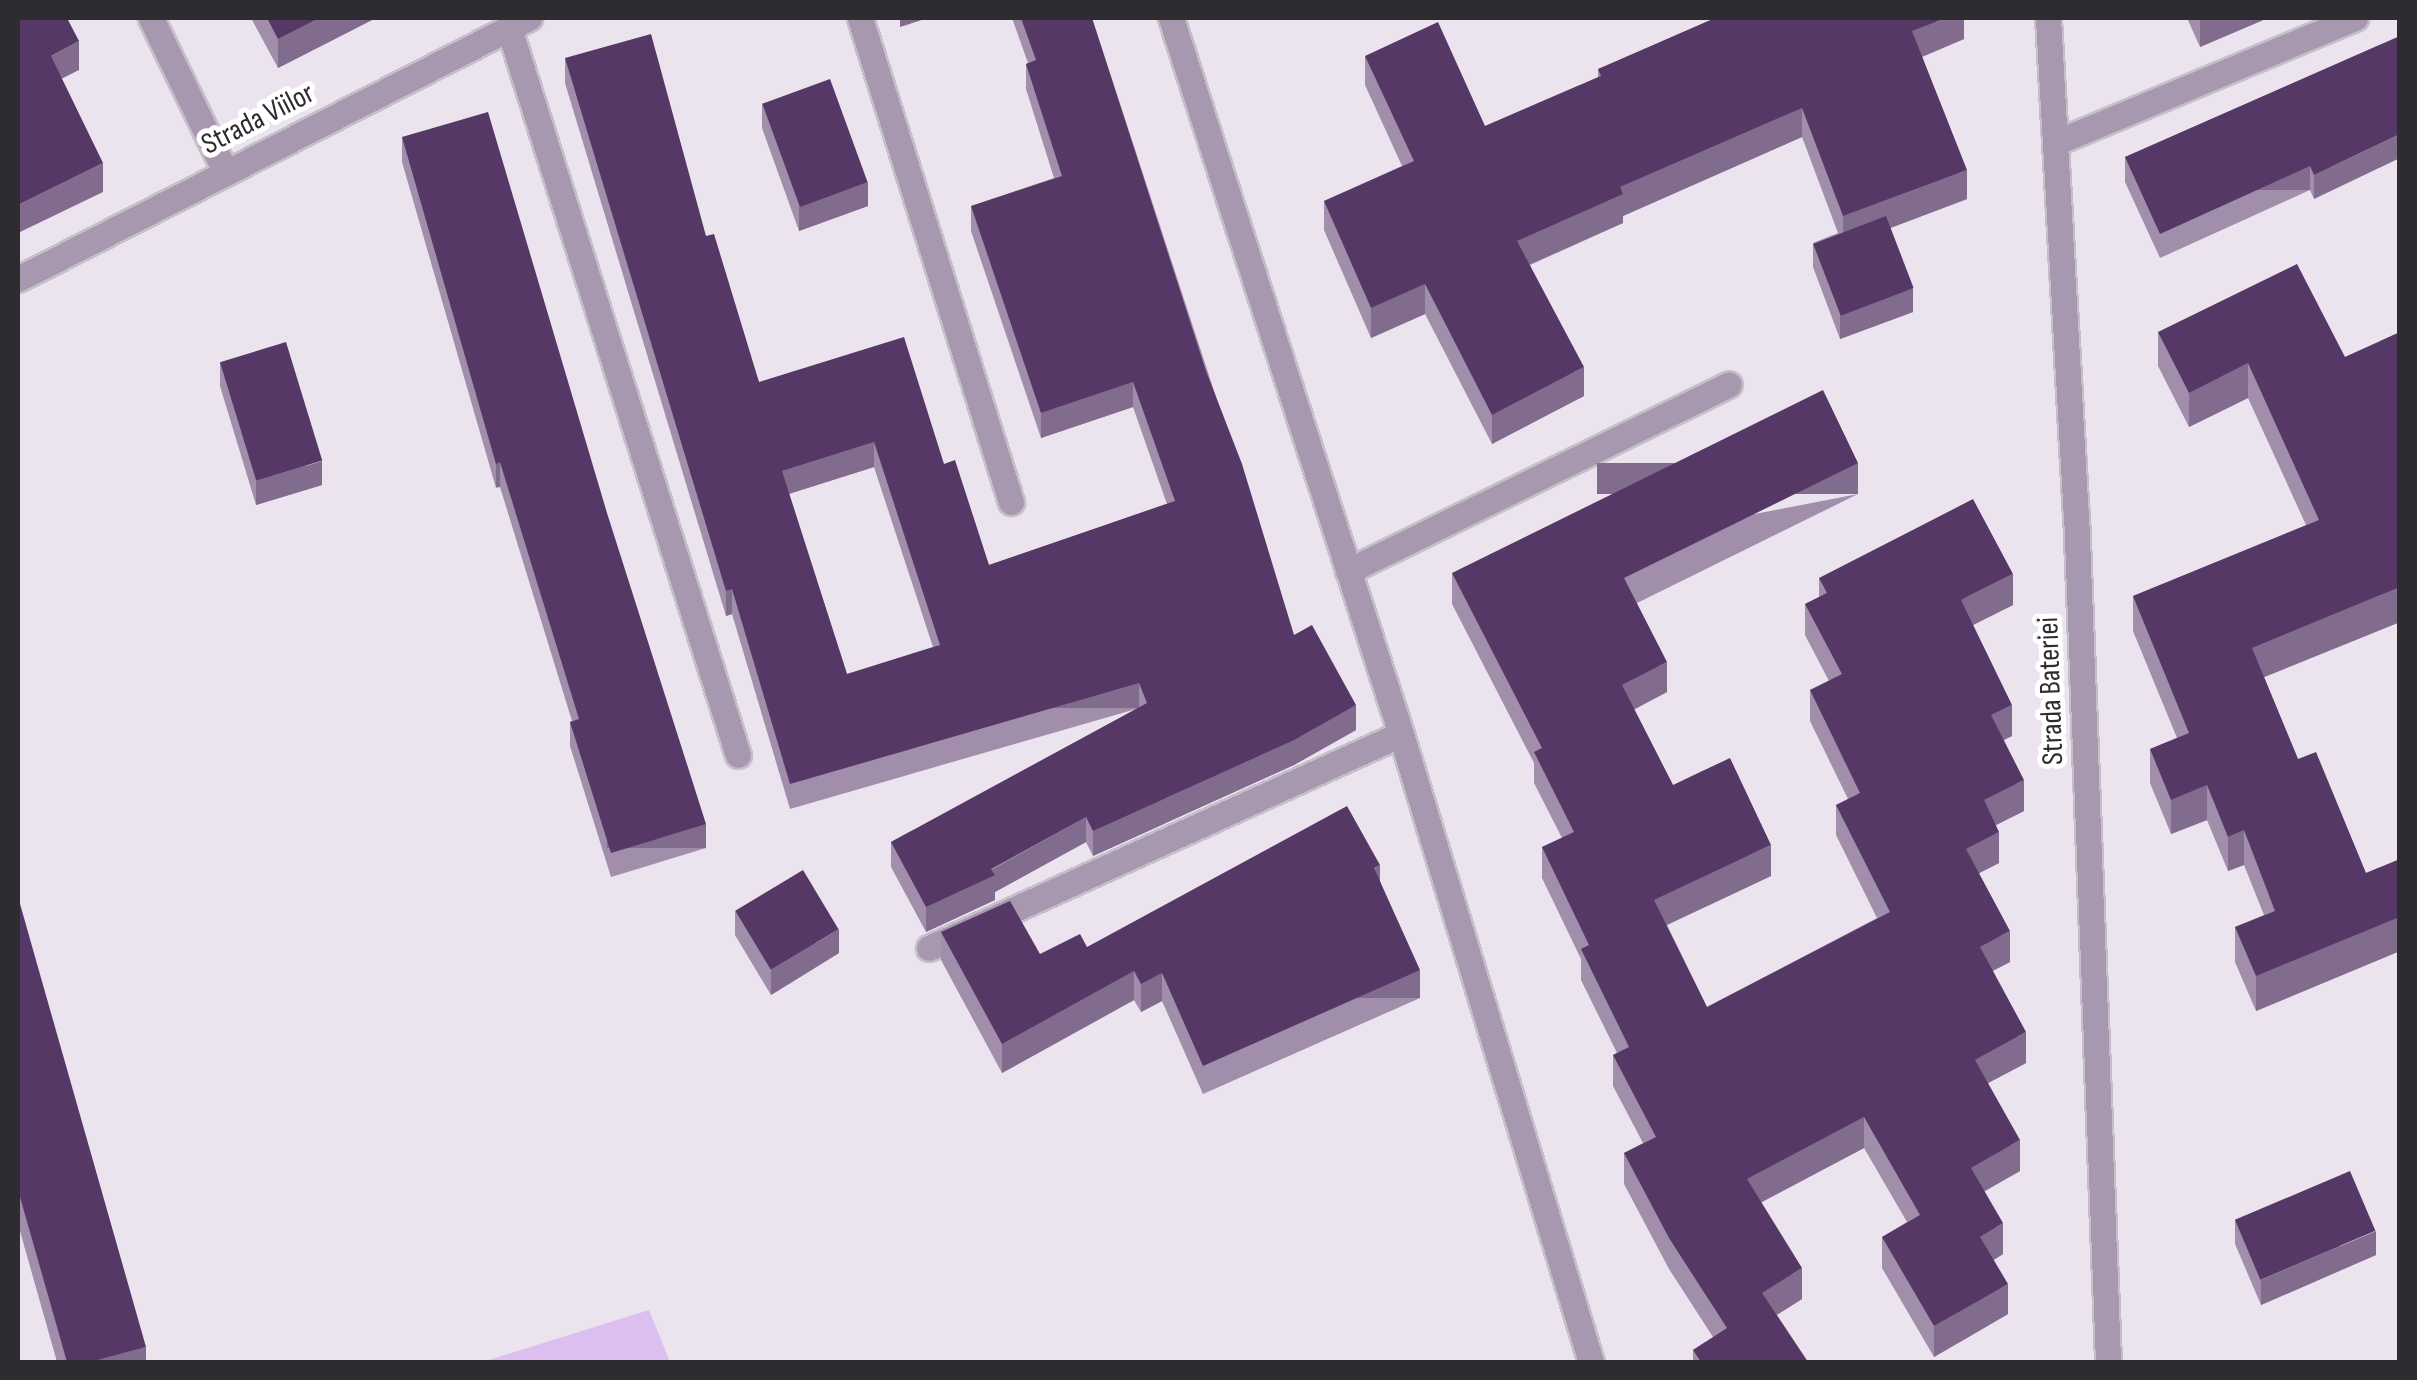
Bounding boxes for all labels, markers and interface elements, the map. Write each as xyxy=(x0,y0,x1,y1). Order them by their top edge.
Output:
street label: Strada Viilor xyxy=(196,75,320,163)
street label: Strada Bateriei xyxy=(2030,616,2072,766)

